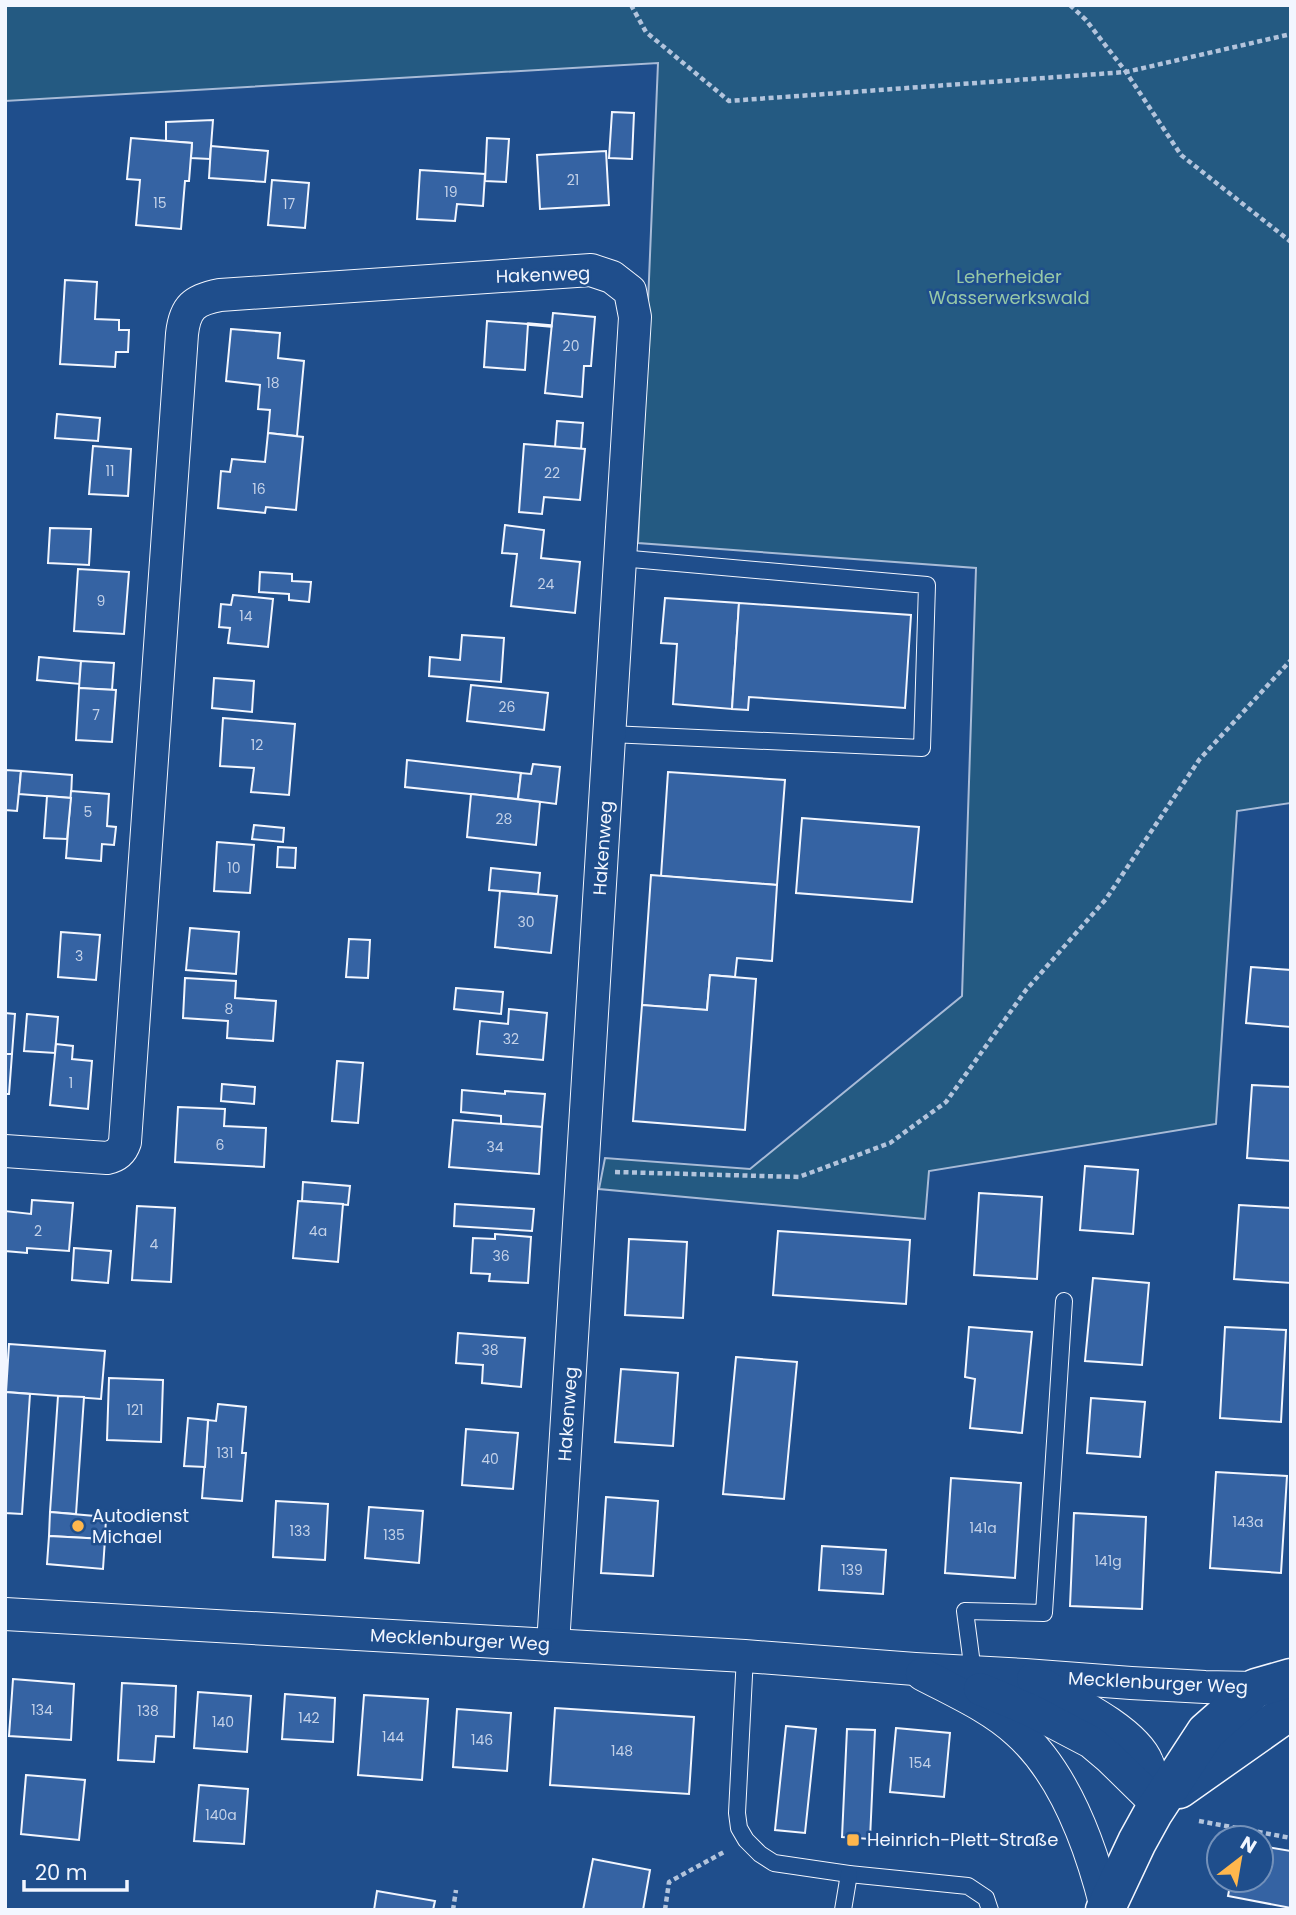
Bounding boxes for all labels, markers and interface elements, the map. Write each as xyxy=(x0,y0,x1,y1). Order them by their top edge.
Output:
house number: 21 xyxy=(567,170,579,190)
house number: 19 xyxy=(444,182,458,202)
house number: 15 xyxy=(153,193,167,213)
house number: 17 xyxy=(283,194,295,214)
street label: Hakenweg xyxy=(495,260,591,289)
park label: Leherheider Wasserwerkswald xyxy=(928,264,1090,310)
house number: 20 xyxy=(563,336,579,356)
house number: 18 xyxy=(266,373,280,393)
house number: 11 xyxy=(106,461,114,481)
house number: 22 xyxy=(544,463,560,483)
house number: 16 xyxy=(252,479,266,499)
house number: 24 xyxy=(538,574,555,594)
house number: 9 xyxy=(97,591,105,611)
house number: 14 xyxy=(239,606,253,626)
house number: 26 xyxy=(499,697,516,717)
house number: 7 xyxy=(92,705,100,725)
house number: 12 xyxy=(251,735,263,755)
street label: Hakenweg xyxy=(587,800,618,896)
house number: 5 xyxy=(84,802,92,822)
house number: 28 xyxy=(496,809,513,829)
house number: 10 xyxy=(227,858,241,878)
house number: 30 xyxy=(517,912,535,932)
house number: 3 xyxy=(75,946,83,966)
house number: 8 xyxy=(225,999,234,1019)
house number: 32 xyxy=(503,1029,519,1049)
house number: 1 xyxy=(69,1073,73,1093)
house number: 6 xyxy=(216,1135,225,1155)
house number: 34 xyxy=(486,1137,504,1157)
house number: 2 xyxy=(34,1221,42,1241)
house number: 4a xyxy=(309,1221,327,1241)
house number: 4 xyxy=(150,1234,159,1254)
house number: 36 xyxy=(492,1246,510,1266)
house number: 38 xyxy=(481,1340,499,1360)
street label: Hakenweg xyxy=(552,1366,583,1462)
house number: 121 xyxy=(126,1400,144,1420)
house number: 131 xyxy=(216,1443,234,1463)
house number: 40 xyxy=(481,1449,499,1469)
place label: Autodienst Michael xyxy=(92,1503,189,1549)
house number: 143a xyxy=(1233,1512,1264,1532)
marker: Autodienst Michael xyxy=(70,1518,86,1534)
house number: 141a xyxy=(969,1518,997,1538)
house number: 133 xyxy=(290,1521,310,1541)
house number: 135 xyxy=(383,1525,405,1545)
house number: 141g xyxy=(1094,1551,1122,1571)
house number: 139 xyxy=(841,1560,863,1580)
street label: Mecklenburger Weg xyxy=(369,1622,551,1657)
street label: Mecklenburger Weg xyxy=(1067,1665,1249,1700)
house number: 134 xyxy=(31,1700,53,1720)
house number: 138 xyxy=(137,1701,159,1721)
house number: 142 xyxy=(298,1708,320,1728)
house number: 140 xyxy=(212,1712,234,1732)
house number: 144 xyxy=(382,1727,404,1747)
house number: 146 xyxy=(471,1730,493,1750)
house number: 148 xyxy=(611,1741,633,1761)
house number: 154 xyxy=(909,1753,931,1773)
house number: 140a xyxy=(205,1805,237,1825)
north arrow xyxy=(1205,1824,1275,1894)
place label: Heinrich-Plett-Straße xyxy=(867,1827,1059,1852)
text: N xyxy=(1235,1830,1262,1860)
marker: Heinrich-Plett-Straße xyxy=(845,1832,861,1848)
scale bar xyxy=(24,1848,128,1892)
text: 20 m xyxy=(35,1858,88,1887)

